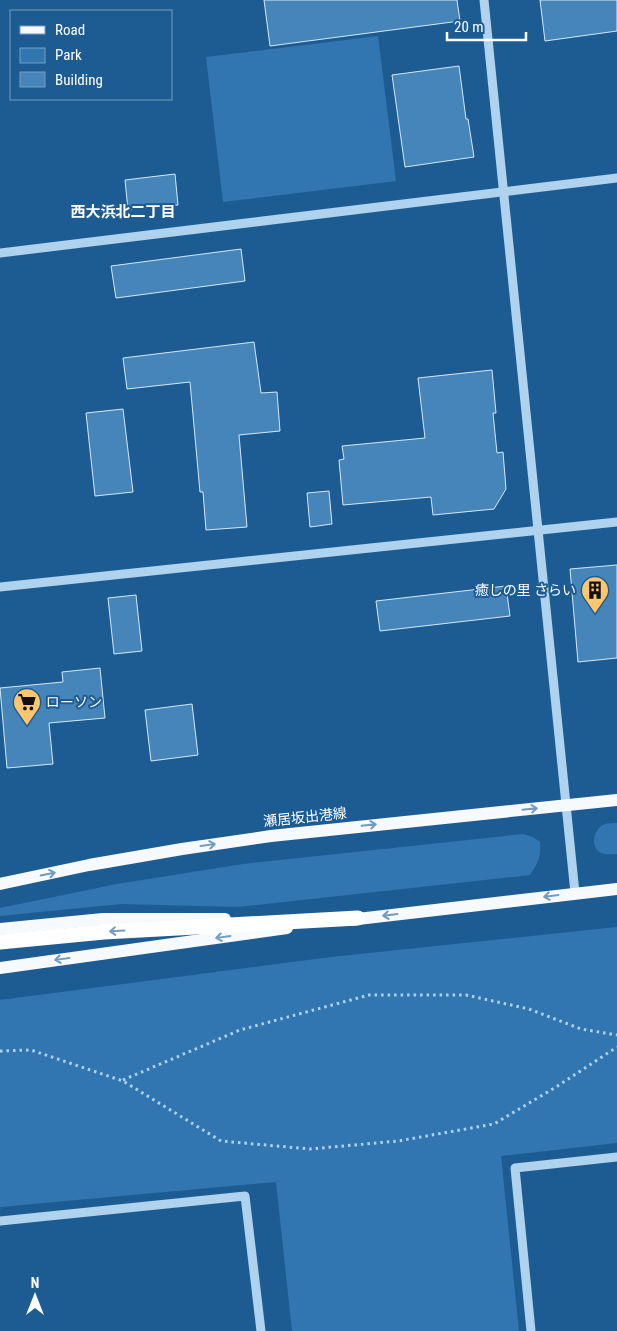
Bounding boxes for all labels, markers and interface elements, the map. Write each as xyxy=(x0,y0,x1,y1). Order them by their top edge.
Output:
legend xyxy=(10,10,172,100)
scale bar xyxy=(447,10,526,42)
text: 20 m xyxy=(454,18,484,36)
text: Road xyxy=(55,21,85,39)
text: Park xyxy=(55,46,82,64)
text: Building xyxy=(55,71,103,89)
district label: 西大浜北二丁目 xyxy=(70,203,176,221)
building icon: 癒しの里 さらい xyxy=(580,575,610,614)
place label: 癒しの里 さらい xyxy=(475,582,576,598)
supermarket icon: ローソン xyxy=(12,687,42,726)
place label: ローソン xyxy=(46,694,102,710)
one-way arrow xyxy=(522,804,538,814)
street label: 瀬居坂出港線 xyxy=(262,805,348,829)
one-way arrow xyxy=(361,821,377,830)
one-way arrow xyxy=(199,840,215,850)
one-way arrow xyxy=(39,869,55,878)
one-way arrow xyxy=(543,891,559,901)
one-way arrow xyxy=(382,910,398,920)
one-way arrow xyxy=(109,926,126,936)
one-way arrow xyxy=(215,932,231,942)
one-way arrow xyxy=(54,954,70,964)
north arrow xyxy=(10,1271,60,1321)
text: N xyxy=(31,1275,39,1291)

